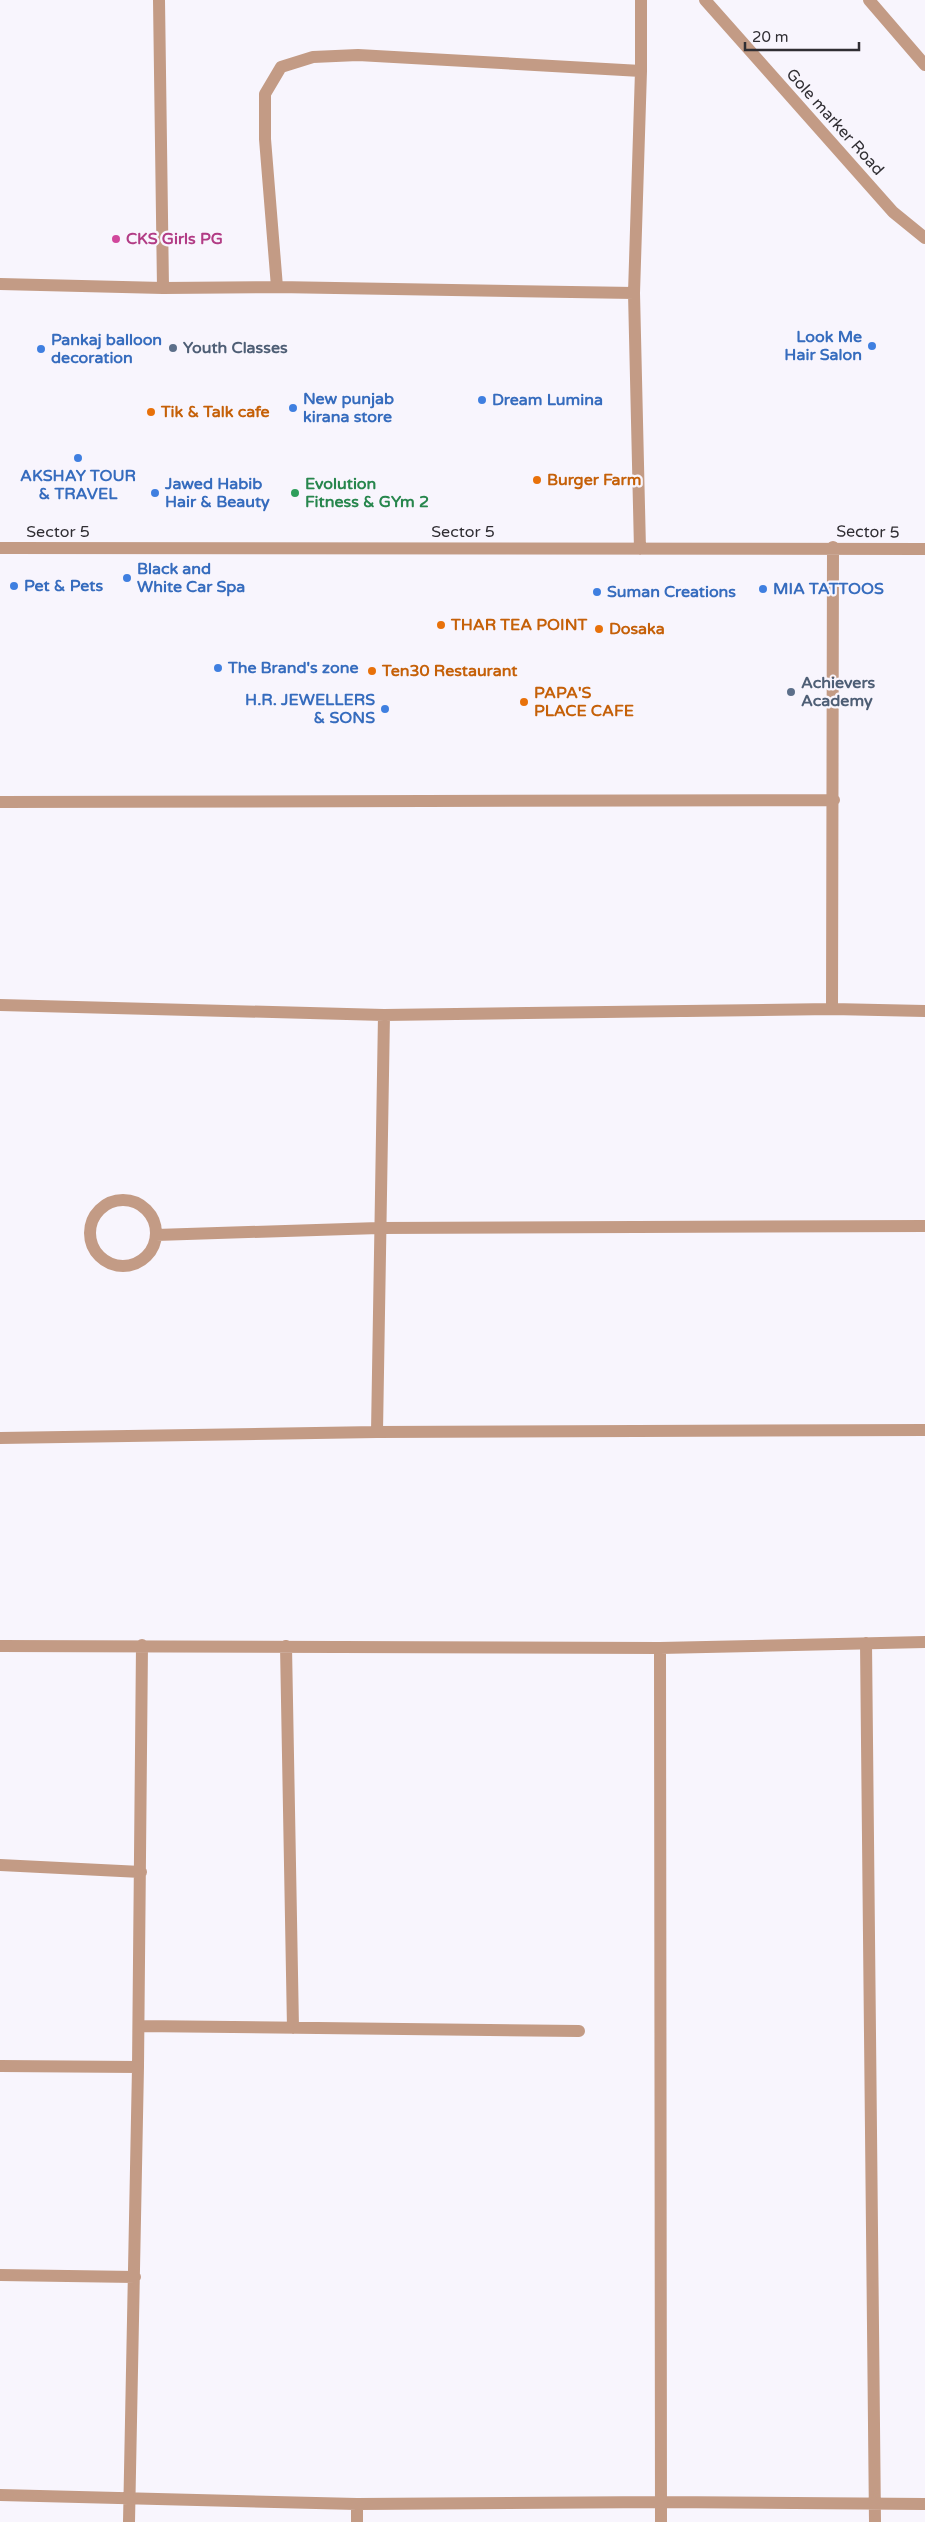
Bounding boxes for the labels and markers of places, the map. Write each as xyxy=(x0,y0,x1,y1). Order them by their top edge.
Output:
place label: CKS Girls PG xyxy=(126,229,223,249)
marker: CKS Girls PG xyxy=(110,233,122,245)
place label: Look Me Hair Salon xyxy=(784,327,862,365)
place label: Pankaj balloon decoration xyxy=(51,330,162,368)
place label: Youth Classes xyxy=(183,338,288,358)
marker: Look Me Hair Salon xyxy=(866,340,878,352)
marker: Youth Classes xyxy=(167,342,179,354)
marker: Pankaj balloon decoration xyxy=(35,343,47,355)
place label: New punjab kirana store xyxy=(303,389,394,427)
place label: Dream Lumina xyxy=(492,390,603,410)
marker: Dream Lumina xyxy=(476,394,488,406)
place label: Tik & Talk cafe xyxy=(160,402,270,422)
marker: New punjab kirana store xyxy=(287,402,299,414)
marker: Tik & Talk cafe xyxy=(145,406,157,418)
marker: AKSHAY TOUR & TRAVEL xyxy=(72,452,84,464)
place label: AKSHAY TOUR & TRAVEL xyxy=(20,466,136,504)
place label: Burger Farm xyxy=(547,470,641,490)
place label: Jawed Habib Hair & Beauty xyxy=(164,474,270,512)
place label: Evolution Fitness & GYm 2 xyxy=(305,474,429,512)
marker: Burger Farm xyxy=(531,474,543,486)
marker: Jawed Habib Hair & Beauty xyxy=(149,487,161,499)
marker: Evolution Fitness & GYm 2 xyxy=(289,487,301,499)
place label: Black and White Car Spa xyxy=(137,559,245,597)
marker: Black and White Car Spa xyxy=(121,572,133,584)
place label: Pet & Pets xyxy=(24,576,103,596)
place label: MIA TATTOOS xyxy=(773,579,884,599)
marker: Pet & Pets xyxy=(8,580,20,592)
place label: Suman Creations xyxy=(607,582,736,602)
marker: MIA TATTOOS xyxy=(757,583,769,595)
marker: Suman Creations xyxy=(591,586,603,598)
place label: THAR TEA POINT xyxy=(450,615,588,635)
marker: THAR TEA POINT xyxy=(435,619,447,631)
place label: Dosaka xyxy=(609,619,665,639)
marker: Dosaka xyxy=(593,623,605,635)
place label: The Brand's zone xyxy=(227,658,358,678)
place label: Ten30 Restaurant xyxy=(381,661,518,681)
marker: The Brand's zone xyxy=(212,662,224,674)
marker: Ten30 Restaurant xyxy=(366,665,378,677)
place label: Achievers Academy xyxy=(801,673,876,711)
place label: PAPA'S PLACE CAFE xyxy=(534,683,634,721)
marker: Achievers Academy xyxy=(785,686,797,698)
place label: H.R. JEWELLERS & SONS xyxy=(245,690,375,728)
marker: PAPA'S PLACE CAFE xyxy=(518,696,530,708)
marker: H.R. JEWELLERS & SONS xyxy=(379,703,391,715)

